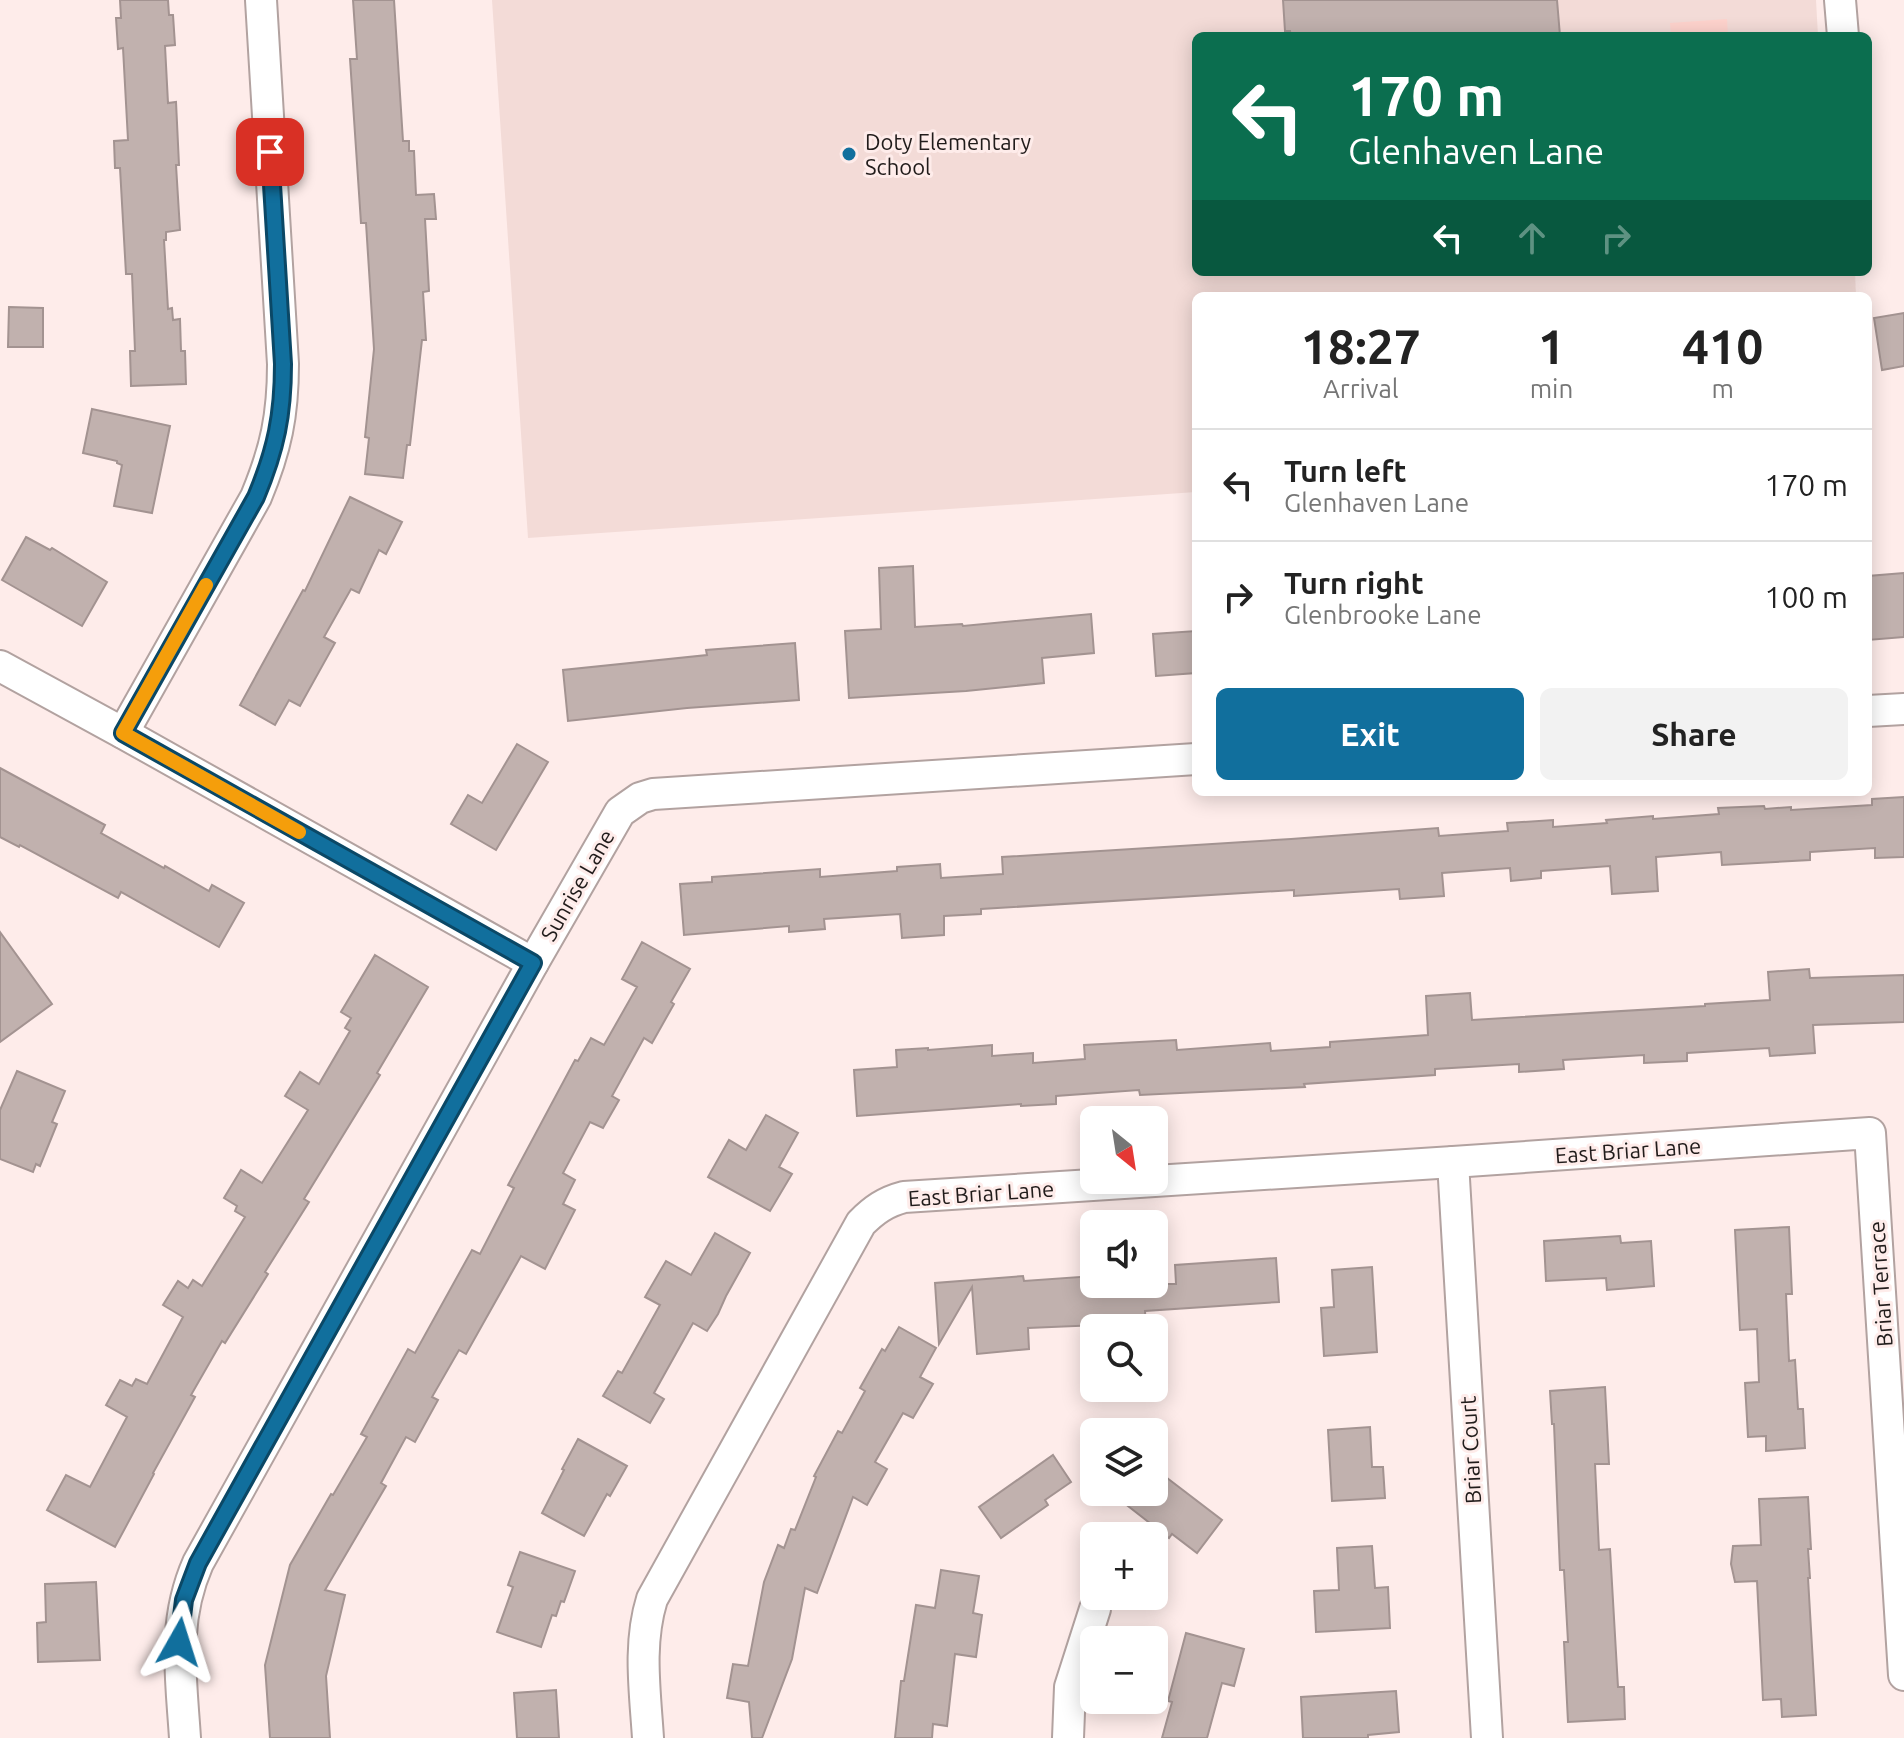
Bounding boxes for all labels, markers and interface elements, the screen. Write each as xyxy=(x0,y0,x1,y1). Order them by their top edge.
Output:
icon: left xyxy=(1216,64,1320,168)
text: 170 m xyxy=(1348,64,1504,127)
pin xyxy=(236,118,304,186)
place label: Doty Elementary School xyxy=(865,129,1031,179)
icon: arrive xyxy=(248,130,292,174)
text: Glenhaven Lane xyxy=(1348,130,1604,171)
marker: Doty Elementary School xyxy=(840,145,858,163)
icon: left xyxy=(1426,216,1470,260)
icon: ahead xyxy=(1510,216,1554,260)
icon: right xyxy=(1594,216,1638,260)
text: 18:27 xyxy=(1301,319,1421,373)
text: 1 xyxy=(1538,319,1565,373)
text: 410 xyxy=(1682,319,1763,373)
text: Arrival xyxy=(1323,374,1399,403)
text: min xyxy=(1530,374,1573,403)
text: m xyxy=(1711,374,1734,403)
text: Turn left xyxy=(1284,454,1406,488)
icon: left xyxy=(1216,463,1260,507)
text: 170 m xyxy=(1764,468,1848,502)
text: Glenhaven Lane xyxy=(1284,488,1469,517)
text: Turn right xyxy=(1284,566,1424,600)
icon: right xyxy=(1216,575,1260,619)
text: 100 m xyxy=(1764,580,1848,614)
text: Glenbrooke Lane xyxy=(1284,600,1482,629)
button: Exit xyxy=(1216,688,1524,780)
button: Share xyxy=(1540,688,1848,780)
street label: Sunrise Lane xyxy=(535,825,619,945)
north arrow xyxy=(1080,1106,1168,1194)
map controls xyxy=(1080,1106,1168,1714)
street label: East Briar Lane xyxy=(1554,1132,1702,1168)
street label: East Briar Lane xyxy=(907,1175,1055,1211)
button: sound xyxy=(1080,1210,1168,1298)
street label: Briar Terrace xyxy=(1863,1220,1897,1348)
button: search xyxy=(1080,1314,1168,1402)
street label: Briar Court xyxy=(1455,1395,1485,1505)
button: layers xyxy=(1080,1418,1168,1506)
button: + xyxy=(1080,1522,1168,1610)
position arrow xyxy=(137,1600,221,1684)
button: − xyxy=(1080,1626,1168,1714)

